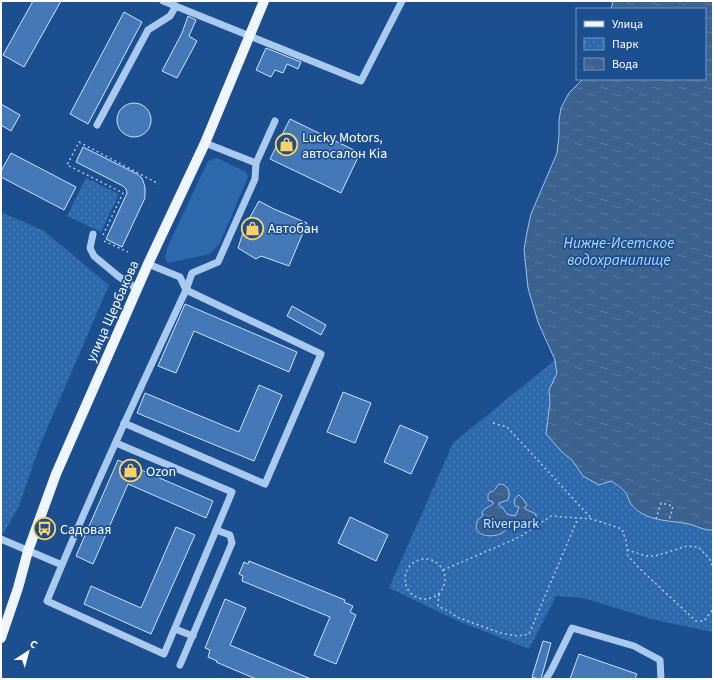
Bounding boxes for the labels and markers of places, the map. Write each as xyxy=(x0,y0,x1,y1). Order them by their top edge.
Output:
place label: Lucky Motors, автосалон Kia xyxy=(302,128,387,164)
shop icon: Lucky Motors, автосалон Kia xyxy=(273,132,299,158)
shop icon: Автобан xyxy=(239,215,265,241)
place label: Автобан xyxy=(268,219,319,239)
shop icon: Ozon xyxy=(117,458,143,484)
place label: Ozon xyxy=(146,462,176,482)
bus stop icon: Садовая xyxy=(32,516,58,542)
place label: Садовая xyxy=(60,520,111,540)

